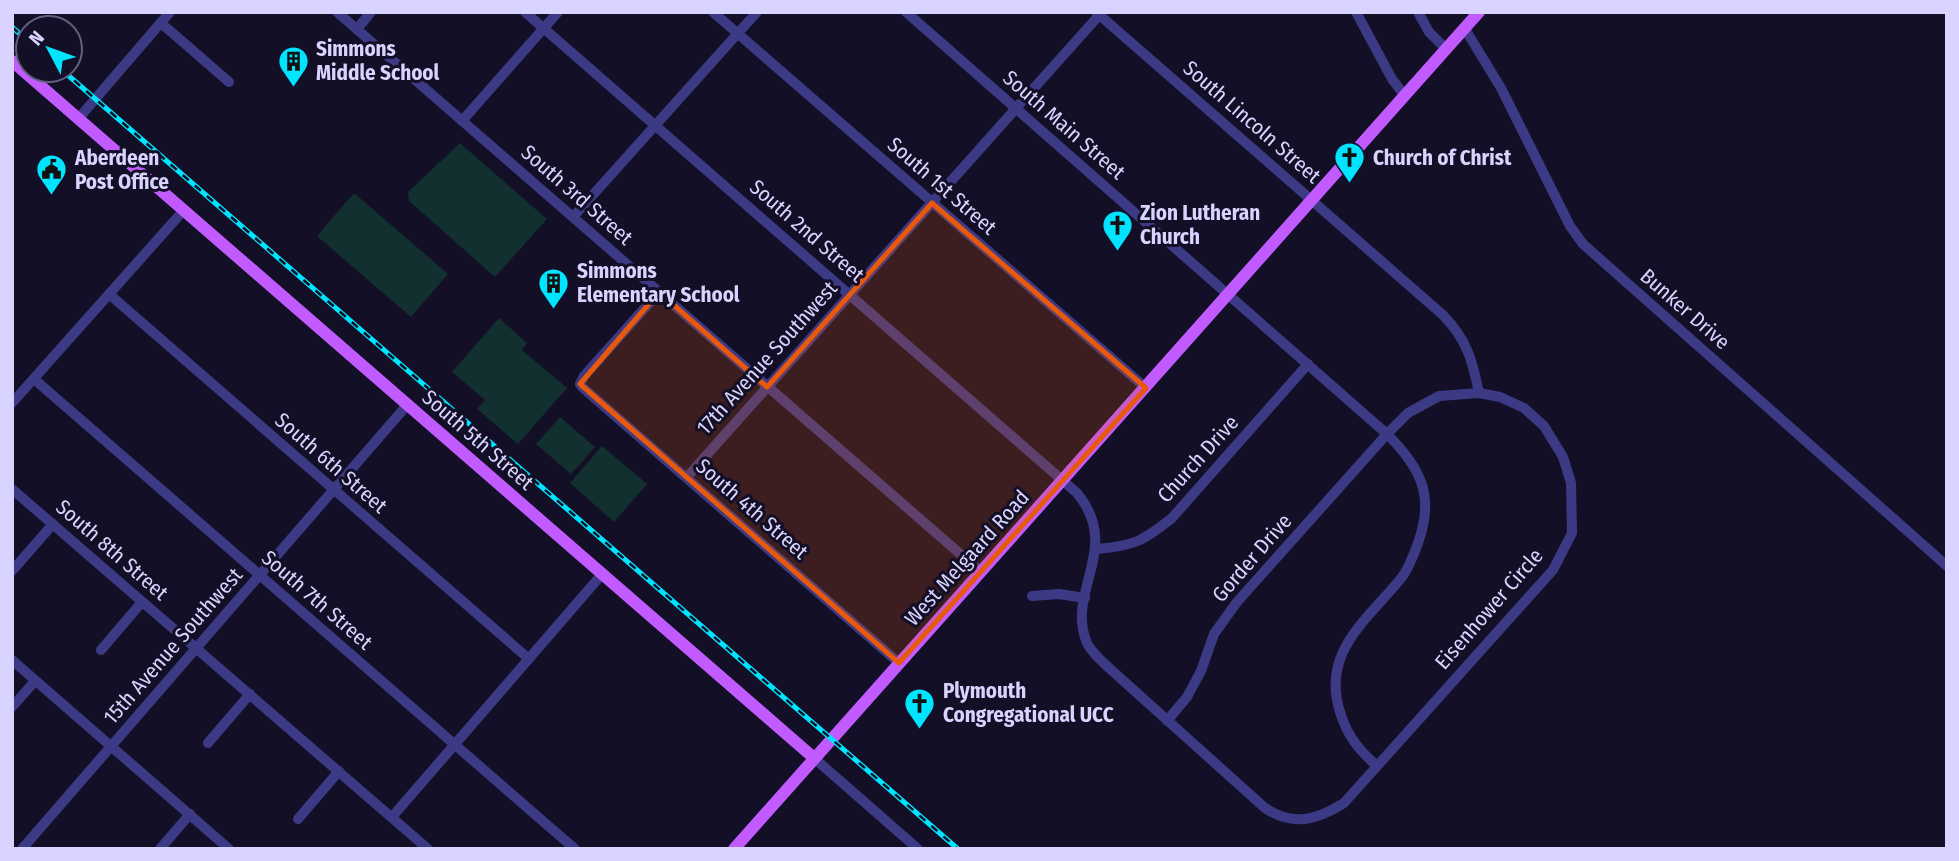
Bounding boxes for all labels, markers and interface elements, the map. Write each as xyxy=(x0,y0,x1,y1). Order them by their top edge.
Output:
north arrow xyxy=(14,14,84,84)
text: N xyxy=(24,26,49,50)
place label: Simmons Middle School xyxy=(316,36,440,86)
building icon: Simmons Middle School xyxy=(276,44,310,88)
street label: South Lincoln Street xyxy=(1178,55,1326,189)
street label: South Main Street xyxy=(998,65,1131,185)
street label: South 1st Street xyxy=(882,132,1002,240)
street label: South 3rd Street xyxy=(516,139,638,251)
church icon: Church of Christ xyxy=(1333,141,1367,185)
place label: Aberdeen Post Office xyxy=(74,145,169,195)
place label: Church of Christ xyxy=(1373,145,1512,171)
public building icon: Aberdeen Post Office xyxy=(35,153,69,197)
street label: South 2nd Street xyxy=(744,174,870,288)
place label: Zion Lutheran Church xyxy=(1140,200,1260,250)
church icon: Zion Lutheran Church xyxy=(1100,208,1134,252)
place label: Simmons Elementary School xyxy=(577,258,740,308)
street label: Bunker Drive xyxy=(1635,263,1735,355)
building icon: Simmons Elementary School xyxy=(537,266,571,310)
street label: 17th Avenue Southwest xyxy=(691,276,843,440)
street label: South 5th Street xyxy=(417,384,539,496)
street label: South 6th Street xyxy=(270,407,393,519)
street label: Church Drive xyxy=(1152,410,1244,508)
street label: South 4th Street xyxy=(691,453,813,565)
street label: West Melgaard Road xyxy=(899,485,1035,631)
street label: South 8th Street xyxy=(51,494,174,606)
street label: Gorder Drive xyxy=(1207,509,1297,607)
street label: Eisenhower Circle xyxy=(1429,543,1549,675)
street label: South 7th Street xyxy=(256,545,378,655)
street label: 15th Avenue Southwest xyxy=(98,562,248,730)
place label: Plymouth Congregational UCC xyxy=(943,678,1114,728)
church icon: Plymouth Congregational UCC xyxy=(903,686,937,730)

